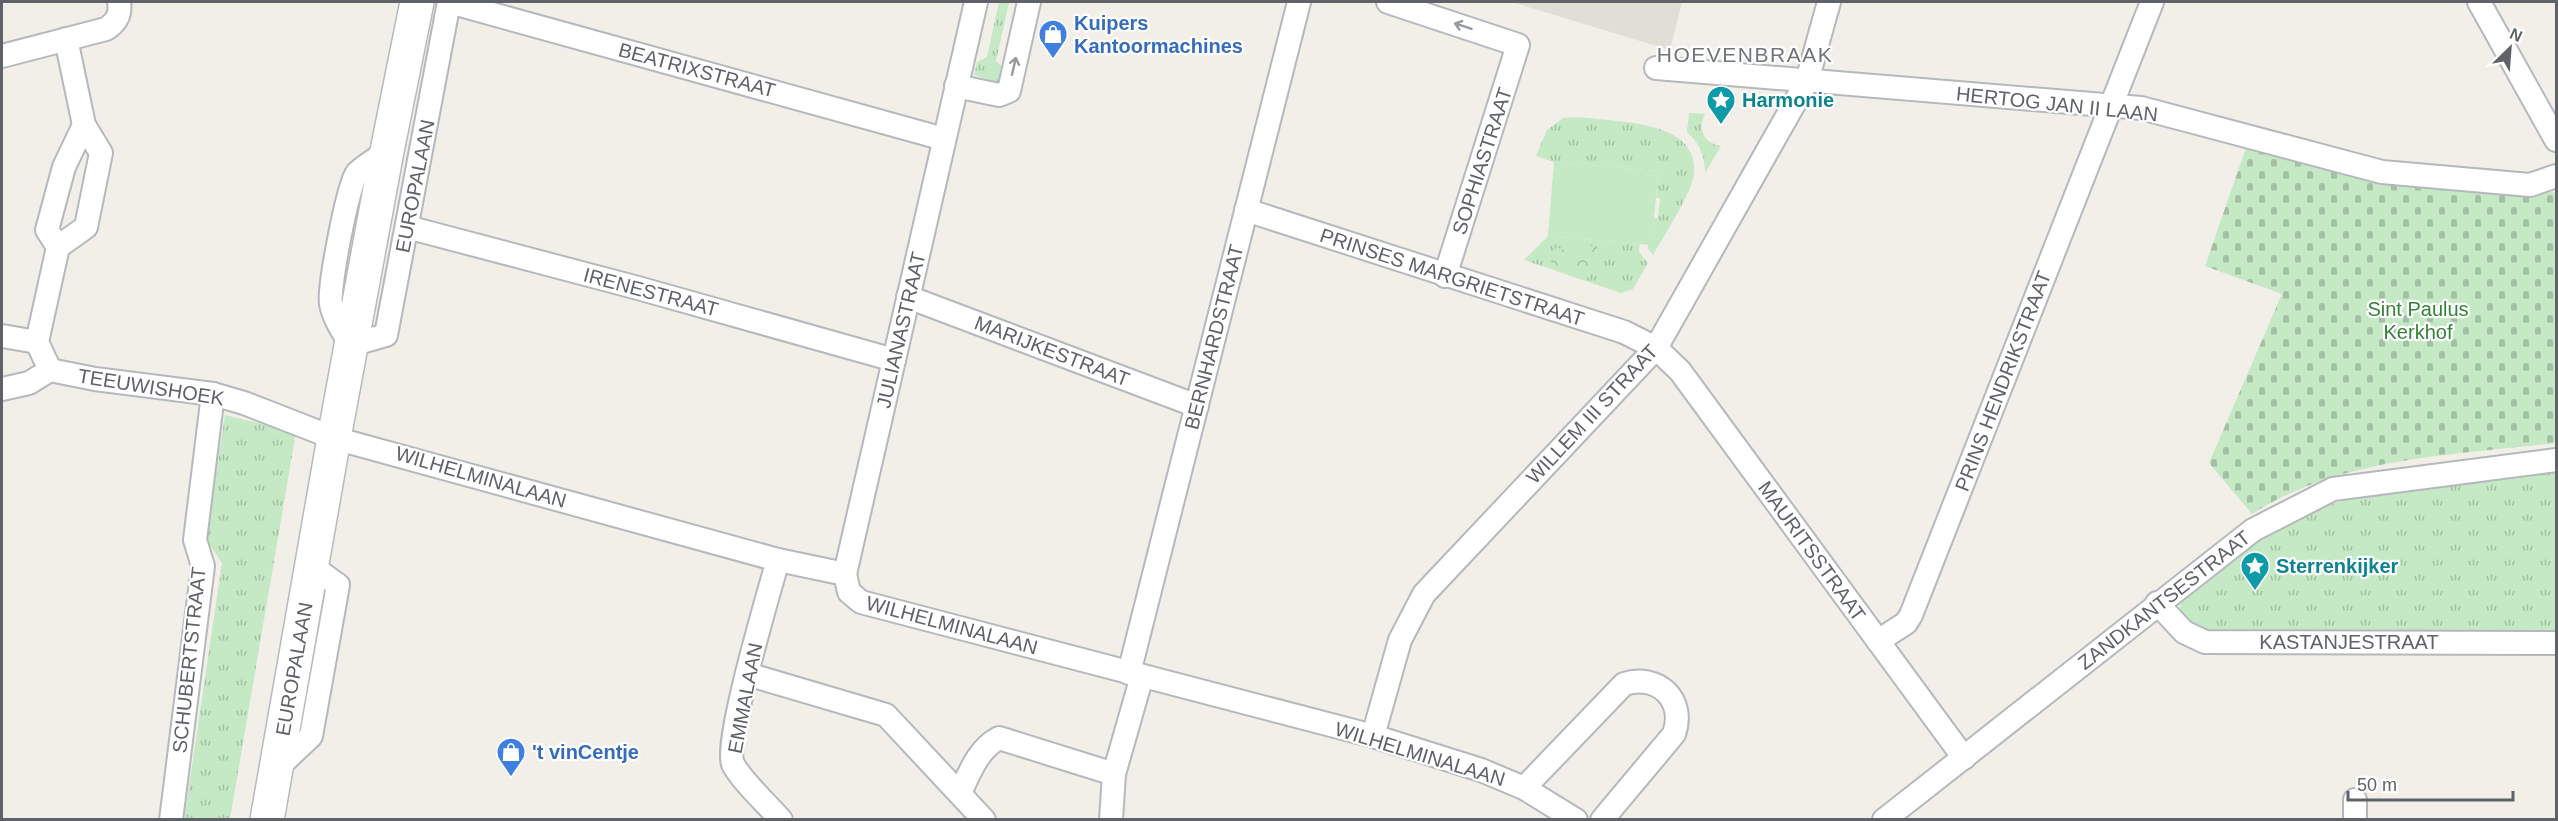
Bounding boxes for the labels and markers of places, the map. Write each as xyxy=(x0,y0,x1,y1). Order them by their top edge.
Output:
place label: Kuipers Kantoormachines xyxy=(1074,12,1243,57)
shop icon: Kuipers Kantoormachines xyxy=(1037,18,1069,60)
place icon: Harmonie xyxy=(1705,84,1737,126)
place label: Harmonie xyxy=(1742,89,1834,111)
place icon: Sterrenkijker xyxy=(2239,550,2271,592)
place label: Sterrenkijker xyxy=(2276,555,2399,577)
shop icon: 't vinCentje xyxy=(495,736,527,778)
place label: 't vinCentje xyxy=(532,741,639,763)

